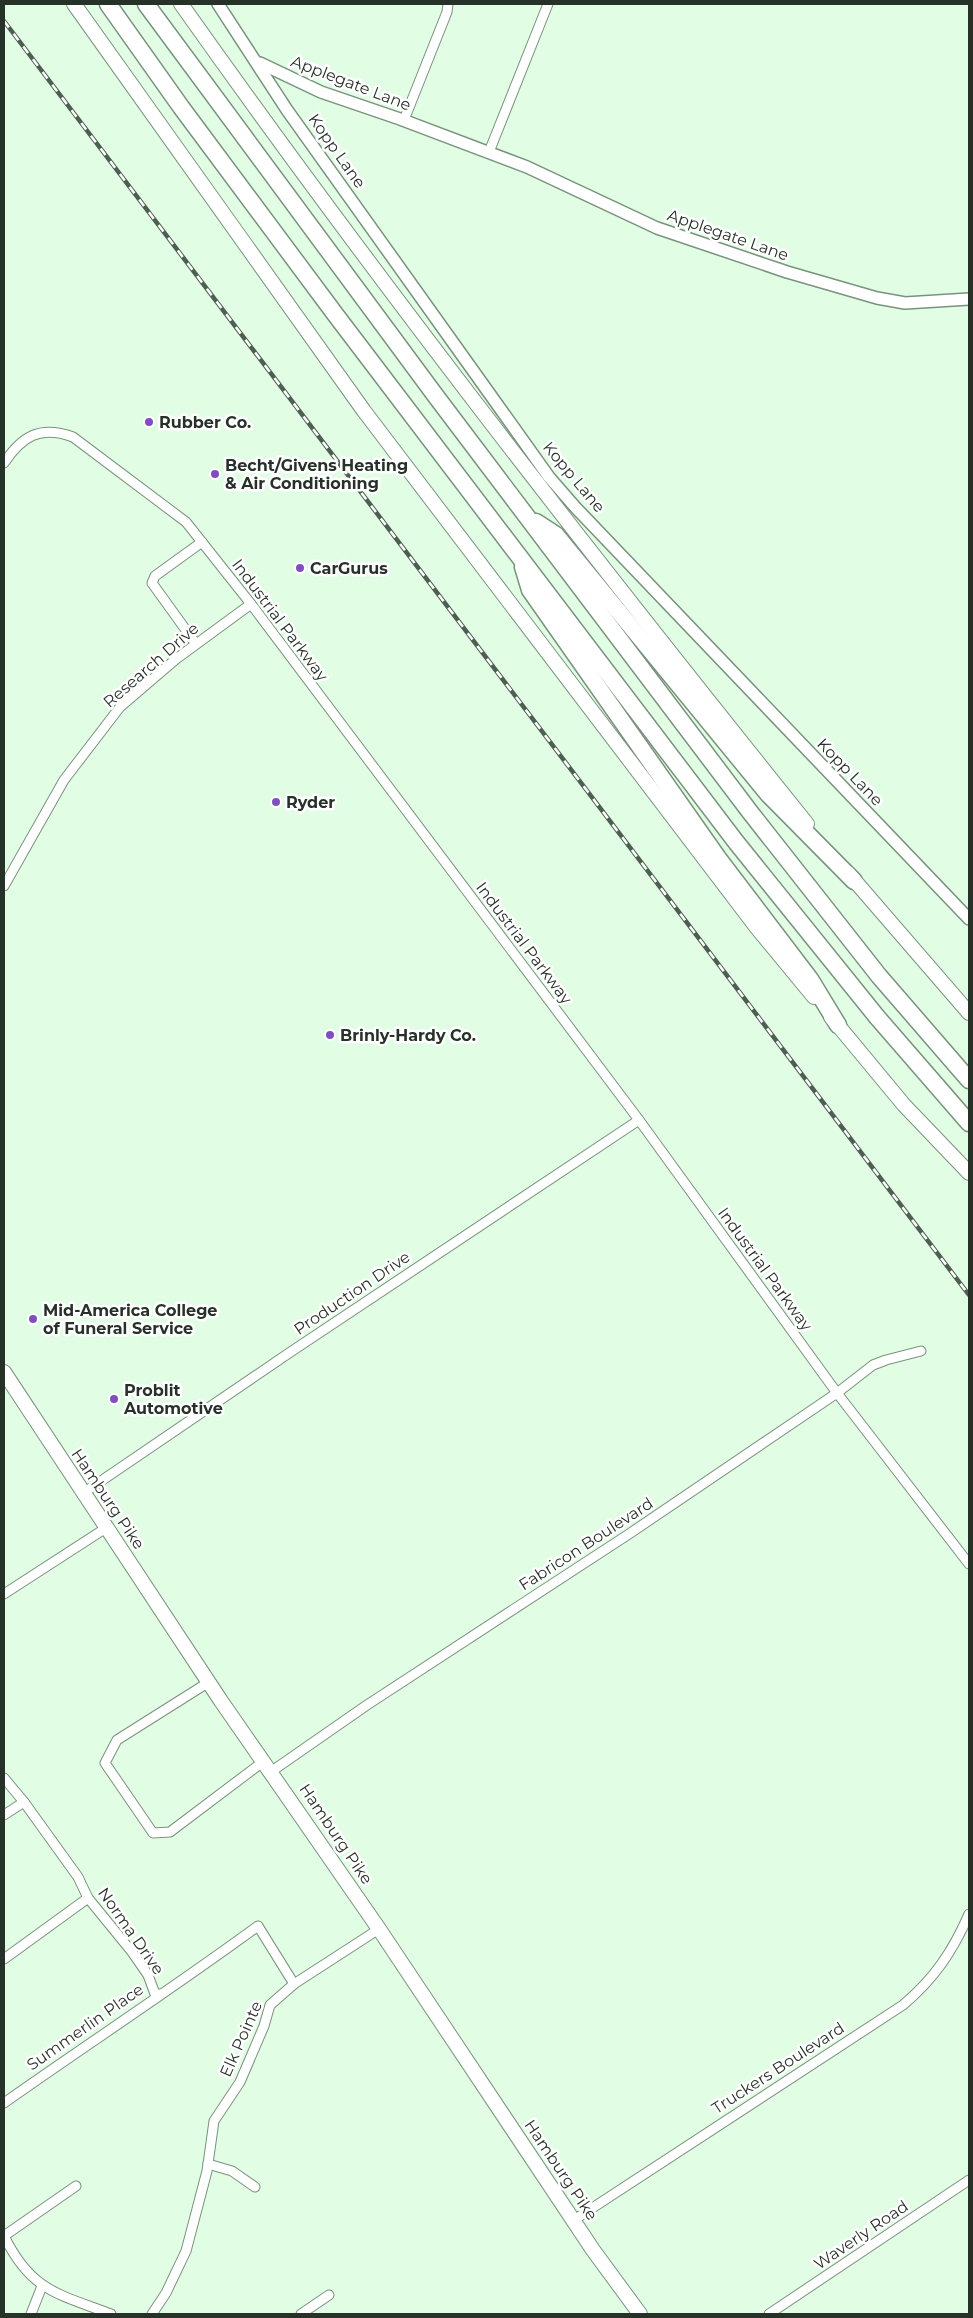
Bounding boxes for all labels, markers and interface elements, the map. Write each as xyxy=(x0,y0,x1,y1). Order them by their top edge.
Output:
street label: Applegate Lane xyxy=(288,51,414,115)
street label: Kopp Lane xyxy=(304,110,370,192)
street label: Applegate Lane xyxy=(665,205,791,265)
place label: Rubber Co. xyxy=(159,413,251,432)
marker: Rubber Co. xyxy=(143,416,155,428)
street label: Kopp Lane xyxy=(539,438,609,516)
place label: Becht/Givens Heating & Air Conditioning xyxy=(225,456,408,493)
marker: Becht/Givens Heating & Air Conditioning xyxy=(209,468,221,480)
street label: Industrial Parkway xyxy=(228,555,332,685)
place label: CarGurus xyxy=(310,559,388,578)
marker: CarGurus xyxy=(294,562,306,574)
street label: Research Drive xyxy=(100,618,202,712)
street label: Kopp Lane xyxy=(813,734,887,810)
place label: Ryder xyxy=(286,793,335,812)
marker: Ryder xyxy=(270,796,282,808)
street label: Industrial Parkway xyxy=(472,878,576,1008)
place label: Brinly-Hardy Co. xyxy=(340,1026,476,1045)
marker: Brinly-Hardy Co. xyxy=(324,1029,336,1041)
street label: Industrial Parkway xyxy=(714,1204,816,1335)
street label: Production Drive xyxy=(290,1247,414,1339)
place label: Mid-America College of Funeral Service xyxy=(43,1301,217,1338)
marker: Mid-America College of Funeral Service xyxy=(27,1313,39,1325)
place label: Problit Automotive xyxy=(123,1381,223,1418)
marker: Problit Automotive xyxy=(108,1393,120,1405)
street label: Hamburg Pike xyxy=(67,1445,149,1553)
street label: Fabricon Boulevard xyxy=(515,1494,657,1594)
street label: Hamburg Pike xyxy=(295,1780,377,1888)
street label: Norma Drive xyxy=(94,1884,168,1978)
street label: Summerlin Place xyxy=(23,1980,147,2074)
street label: Elk Pointe xyxy=(216,1998,266,2080)
street label: Truckers Boulevard xyxy=(708,2018,848,2118)
street label: Hamburg Pike xyxy=(520,2116,602,2224)
street label: Waverly Road xyxy=(810,2197,912,2273)

